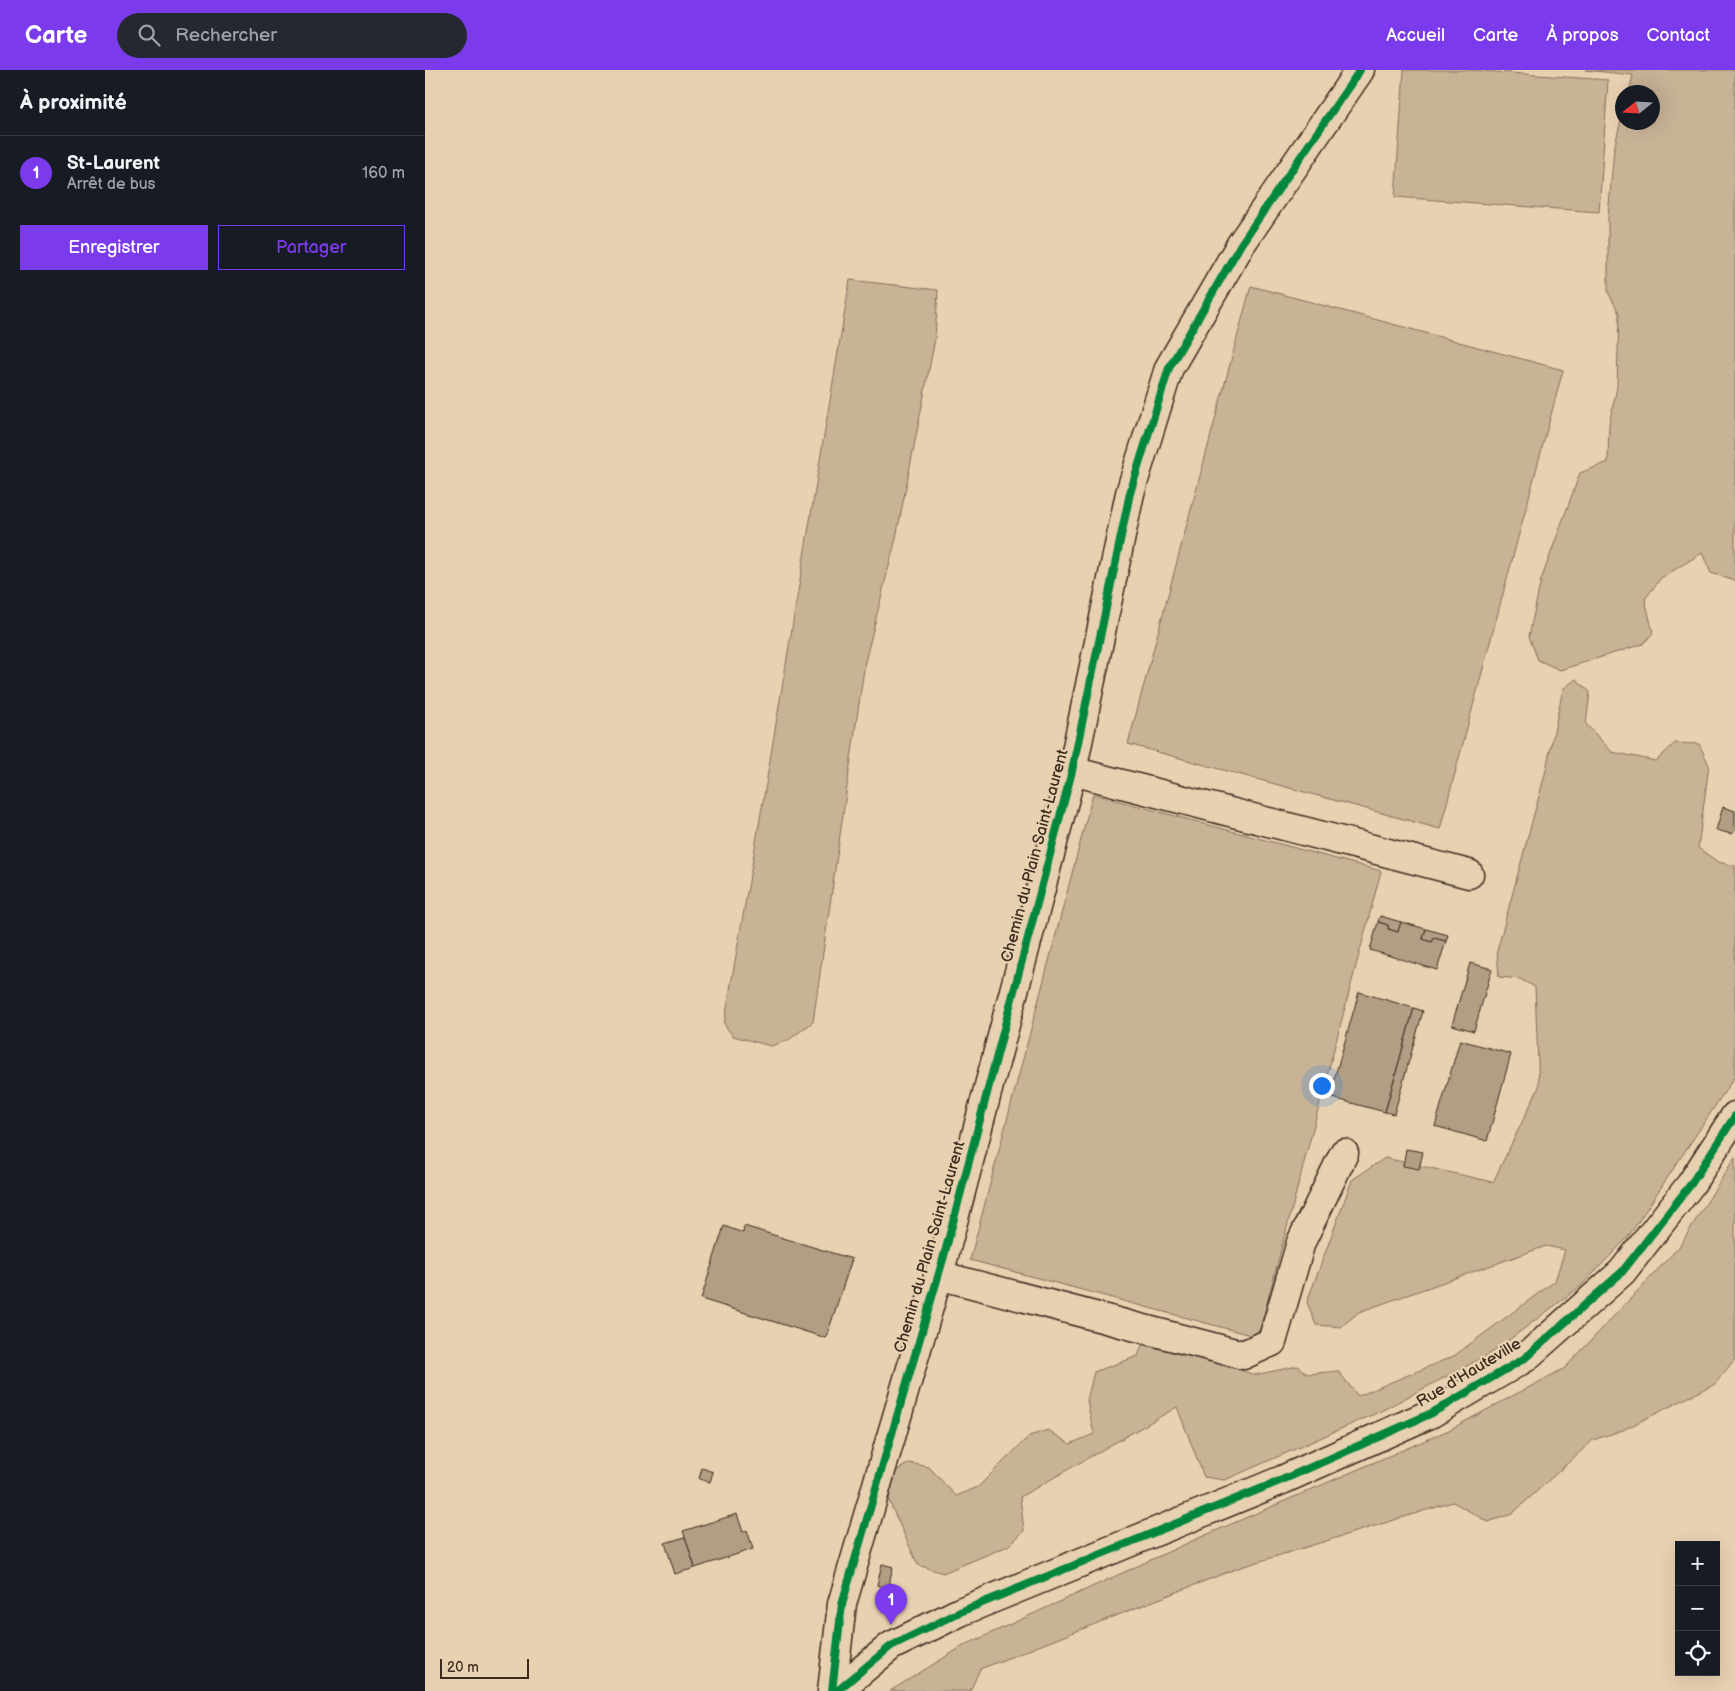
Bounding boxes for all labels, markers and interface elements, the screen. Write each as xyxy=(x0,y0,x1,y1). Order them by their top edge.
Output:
search box xyxy=(117,13,467,58)
text: Carte xyxy=(25,21,87,50)
icon: search xyxy=(135,21,163,49)
text: Rechercher xyxy=(175,24,277,47)
text: Accueil xyxy=(1386,25,1445,46)
text: Carte xyxy=(1473,25,1518,46)
text: À propos xyxy=(1546,25,1619,46)
text: Contact xyxy=(1647,25,1710,46)
north arrow xyxy=(1615,85,1660,130)
text: À proximité xyxy=(20,90,127,115)
text: St-Laurent xyxy=(67,152,160,175)
text: 1 xyxy=(33,164,39,183)
text: 160 m xyxy=(362,164,405,183)
text: Arrêt de bus xyxy=(67,175,156,194)
button: Enregistrer xyxy=(20,225,208,270)
button: Partager xyxy=(218,225,405,270)
street label: Chemin du Plain Saint-Laurent xyxy=(997,747,1073,965)
your location xyxy=(1309,1073,1335,1099)
street label: Chemin du Plain Saint-Laurent xyxy=(891,1139,969,1355)
street label: Rue d'Hauteville xyxy=(1413,1334,1525,1412)
map controls xyxy=(1675,1541,1720,1676)
button: + xyxy=(1675,1541,1720,1586)
pin: 1 xyxy=(875,1584,907,1625)
button: − xyxy=(1675,1586,1720,1631)
button: locate xyxy=(1675,1631,1720,1676)
scale bar xyxy=(440,1656,529,1679)
text: 20 m xyxy=(447,1659,479,1676)

